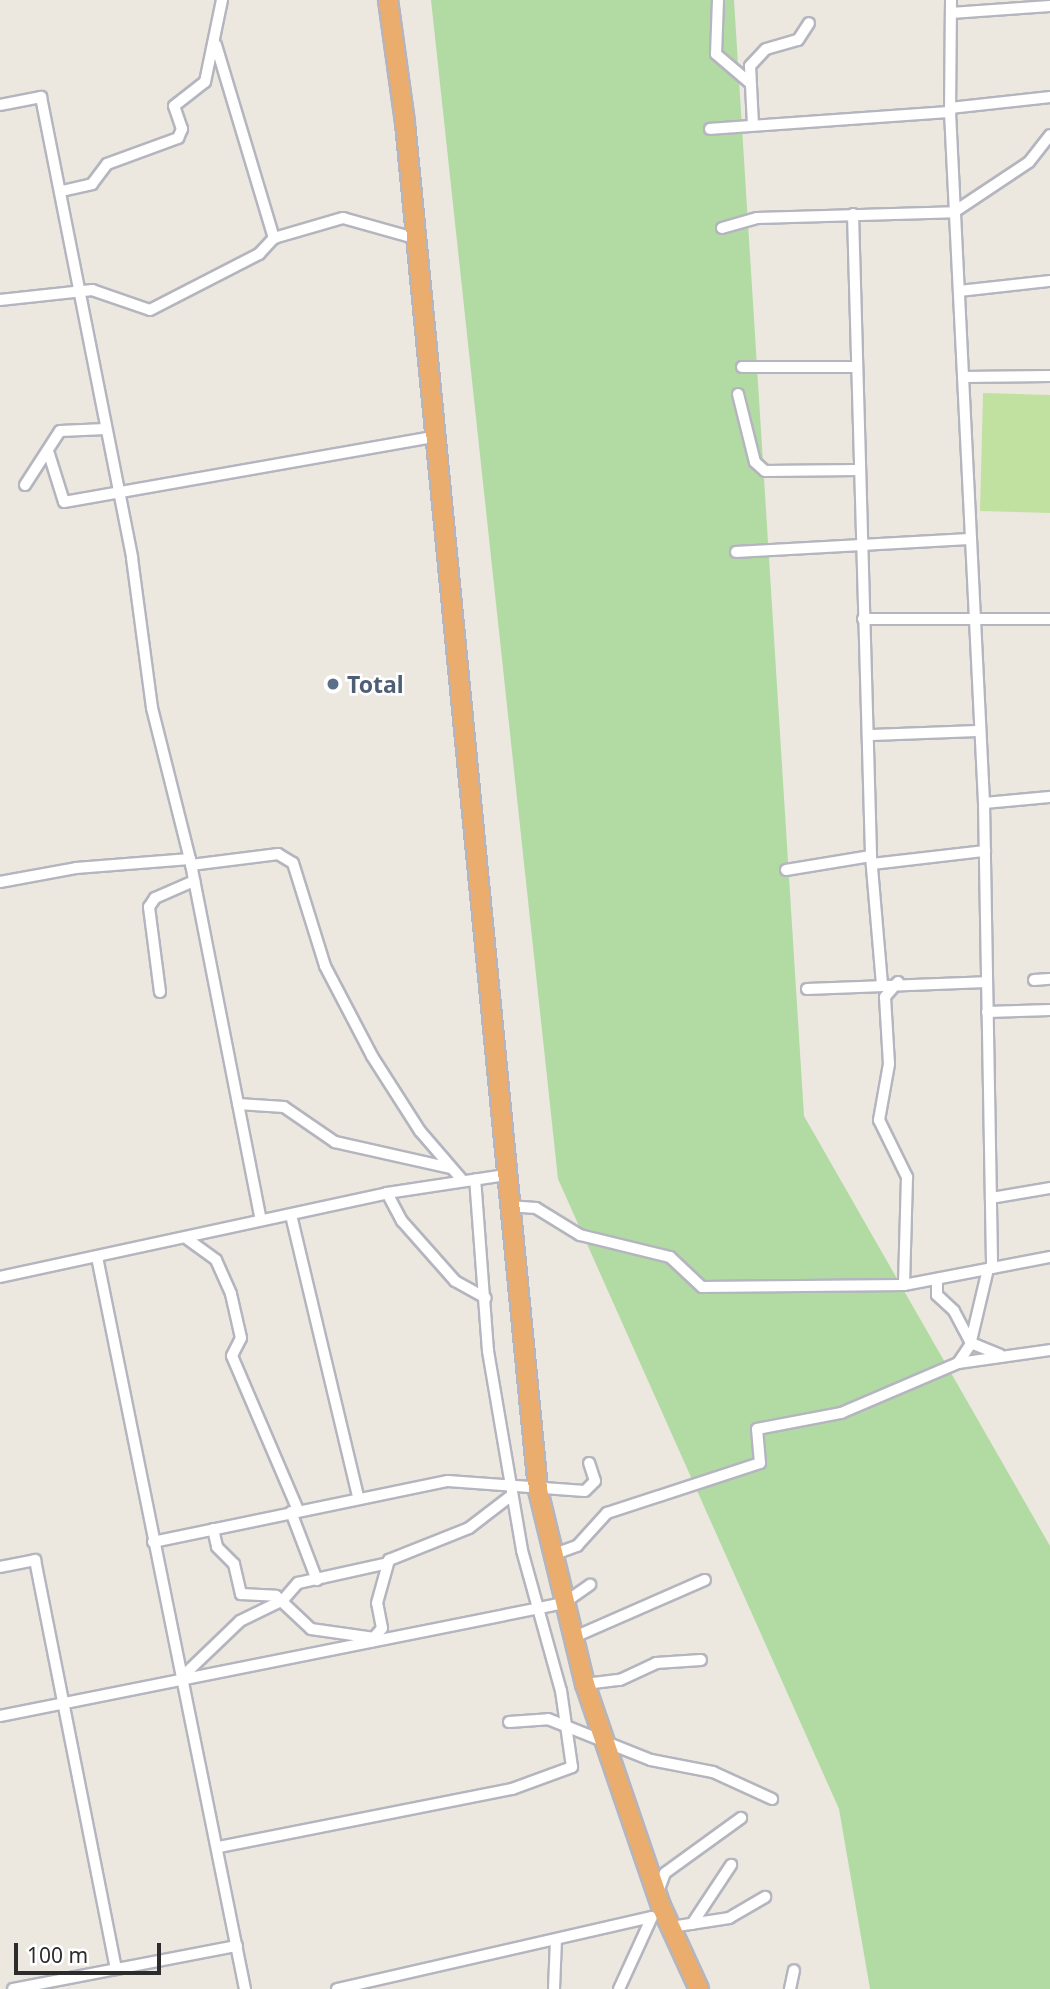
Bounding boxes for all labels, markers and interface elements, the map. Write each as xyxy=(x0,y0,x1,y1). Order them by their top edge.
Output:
place label: Total xyxy=(347,670,404,698)
marker: Total xyxy=(325,676,341,692)
scale bar xyxy=(18,1930,164,1974)
text: 100 m xyxy=(27,1941,88,1969)

